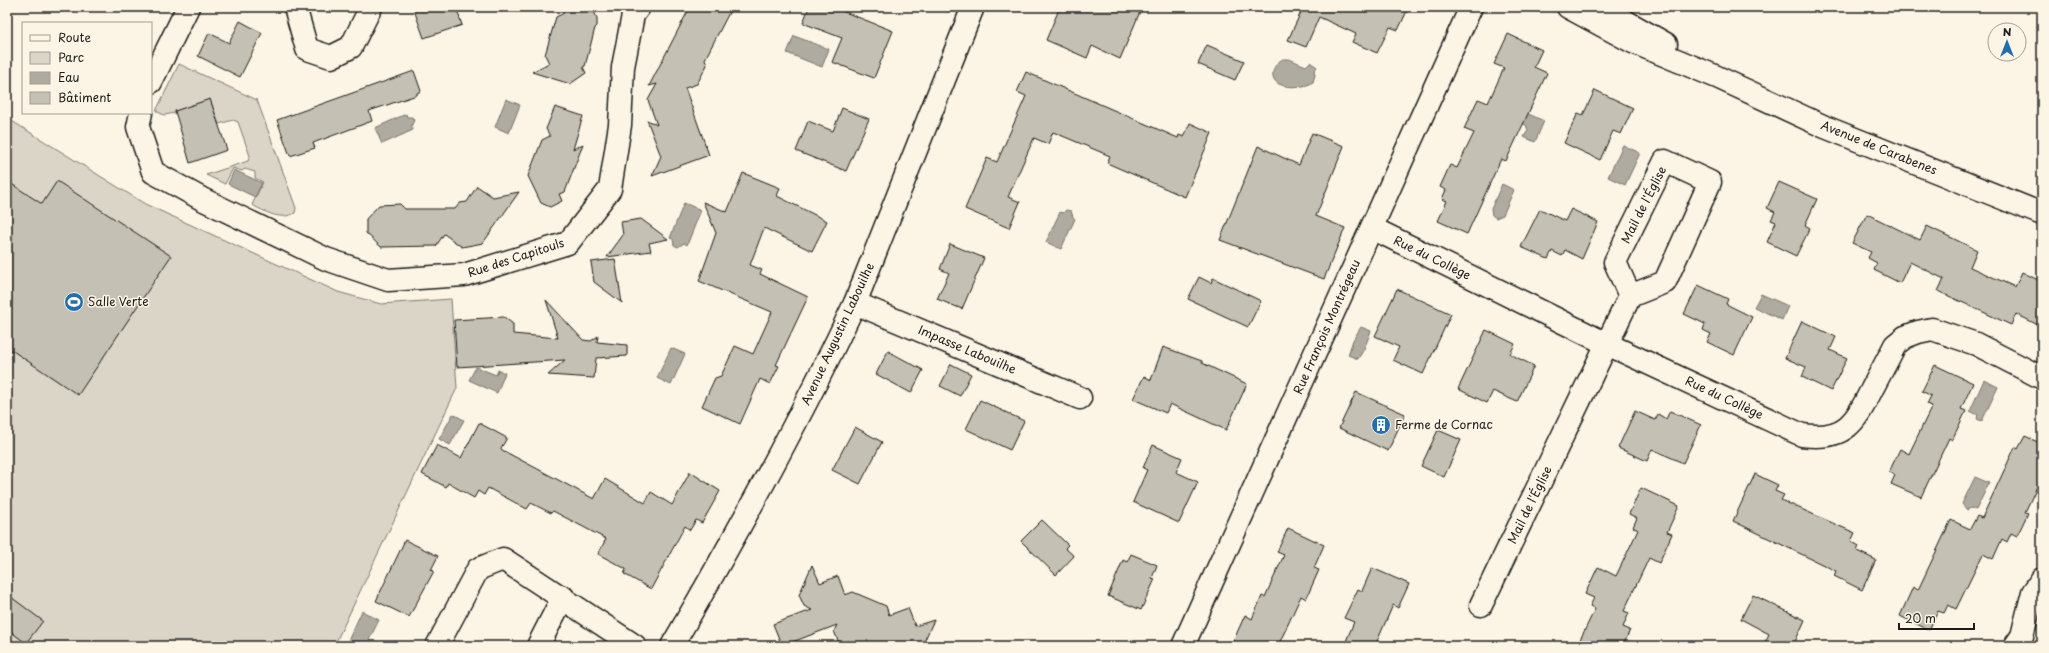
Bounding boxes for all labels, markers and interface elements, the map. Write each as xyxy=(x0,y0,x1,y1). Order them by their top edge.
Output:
legend xyxy=(22,22,152,114)
north arrow xyxy=(1987,22,2027,62)
text: N xyxy=(2003,23,2012,40)
text: Route xyxy=(58,28,91,46)
text: Parc xyxy=(58,48,84,66)
text: Eau xyxy=(58,68,80,86)
text: Bâtiment xyxy=(58,88,111,106)
street label: Avenue de Carabenes xyxy=(1819,116,1941,179)
street label: Mail de l'Église xyxy=(1616,163,1670,246)
street label: Rue du Collège xyxy=(1391,231,1474,284)
street label: Rue des Capitouls xyxy=(465,233,567,281)
street label: Rue François Montrégeau xyxy=(1288,256,1364,397)
street label: Avenue Augustin Labouilhe xyxy=(796,260,878,408)
sports icon: Salle Verte xyxy=(63,291,85,313)
place label: Salle Verte xyxy=(88,292,149,310)
street label: Impasse Labouilhe xyxy=(916,320,1020,378)
street label: Rue du Collège xyxy=(1683,371,1766,423)
building icon: Ferme de Cornac xyxy=(1370,414,1392,436)
place label: Ferme de Cornac xyxy=(1395,415,1493,433)
street label: Mail de l'Église xyxy=(1503,463,1556,546)
scale bar xyxy=(1899,605,1974,631)
text: 20 m xyxy=(1905,609,1936,627)

